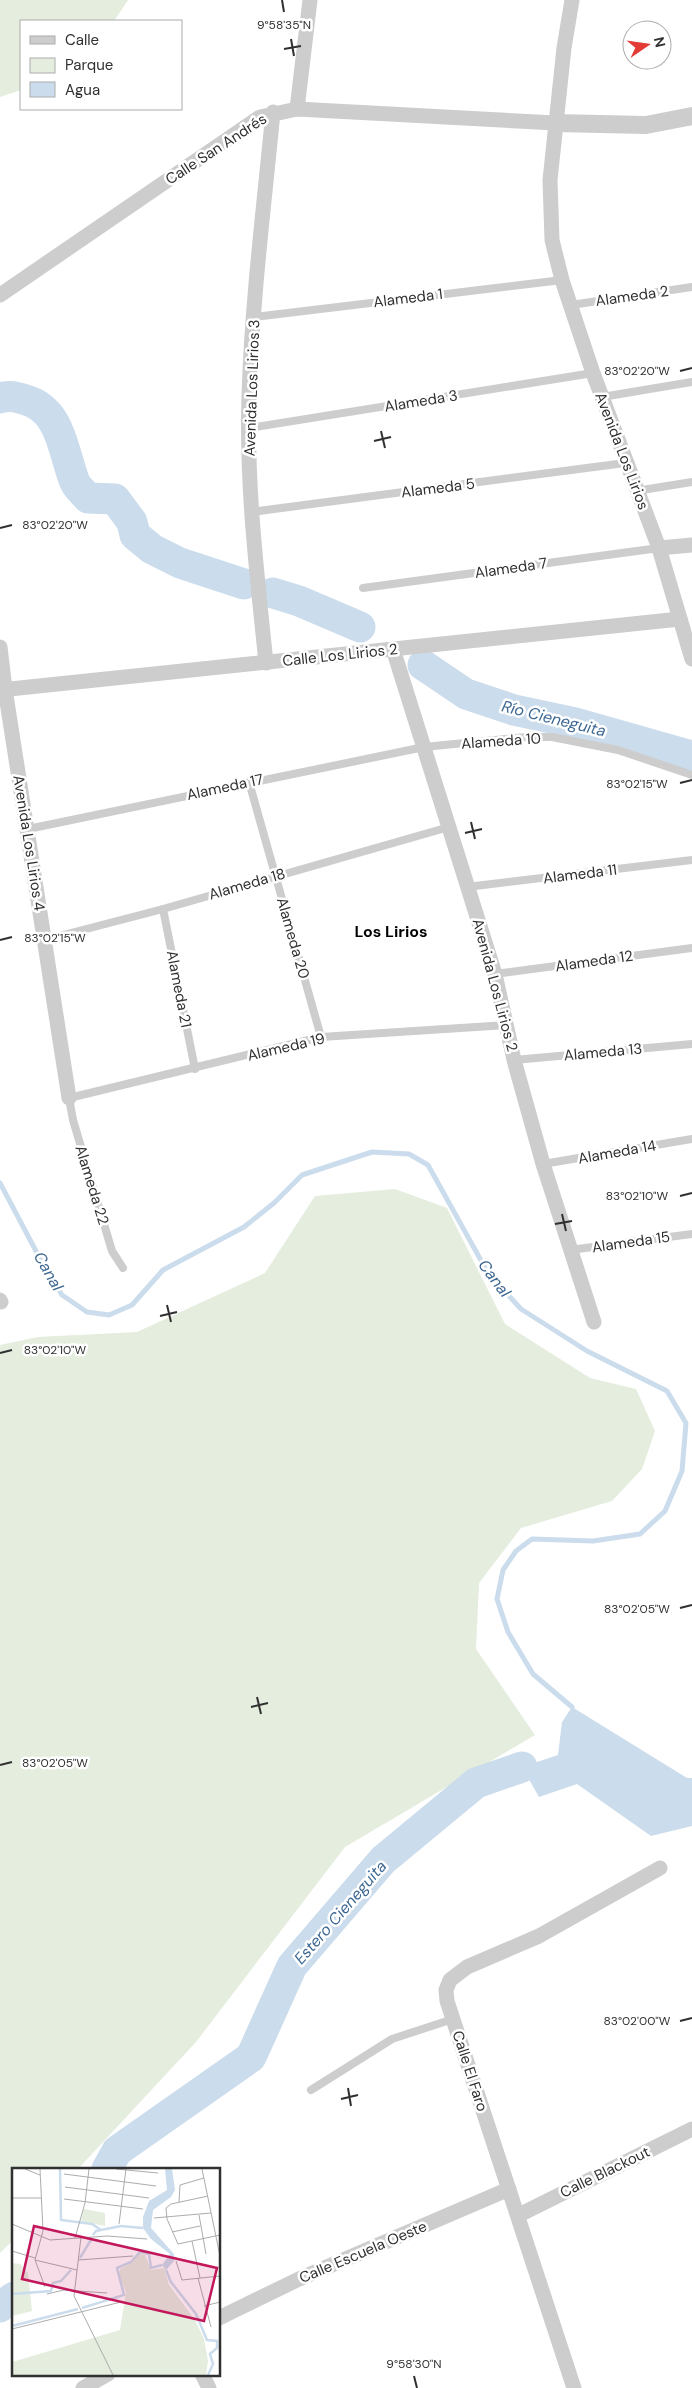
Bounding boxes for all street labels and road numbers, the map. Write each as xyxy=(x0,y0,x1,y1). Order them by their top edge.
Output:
street label: Calle San Andrés xyxy=(162,109,270,189)
street label: Alameda 2 xyxy=(594,281,670,311)
street label: Alameda 1 xyxy=(372,284,444,312)
street label: Avenida Los Lirios 3 xyxy=(240,319,264,457)
street label: Alameda 3 xyxy=(383,385,459,417)
street label: Avenida Los Lirios xyxy=(590,389,654,513)
street label: Alameda 5 xyxy=(400,474,476,502)
street label: Alameda 7 xyxy=(474,553,548,583)
street label: Calle Los Lirios 2 xyxy=(281,639,399,671)
street label: Alameda 10 xyxy=(460,728,542,754)
street label: Alameda 17 xyxy=(185,769,265,805)
street label: Avenida Los Lirios 4 xyxy=(8,774,50,912)
street label: Alameda 11 xyxy=(542,860,618,888)
street label: Alameda 18 xyxy=(206,864,288,904)
street label: Alameda 20 xyxy=(272,895,314,981)
street label: Avenida Los Lirios 2 xyxy=(468,916,522,1054)
street label: Alameda 12 xyxy=(554,946,634,976)
street label: Alameda 21 xyxy=(162,949,196,1029)
street label: Alameda 19 xyxy=(245,1028,327,1066)
street label: Alameda 13 xyxy=(563,1039,643,1065)
street label: Alameda 14 xyxy=(577,1135,657,1169)
street label: Alameda 22 xyxy=(70,1143,114,1227)
street label: Alameda 15 xyxy=(591,1227,671,1257)
street label: Calle El Faro xyxy=(448,2028,492,2114)
street label: Calle Blackout xyxy=(557,2142,653,2202)
street label: Calle Escuela Oeste xyxy=(296,2216,430,2288)

